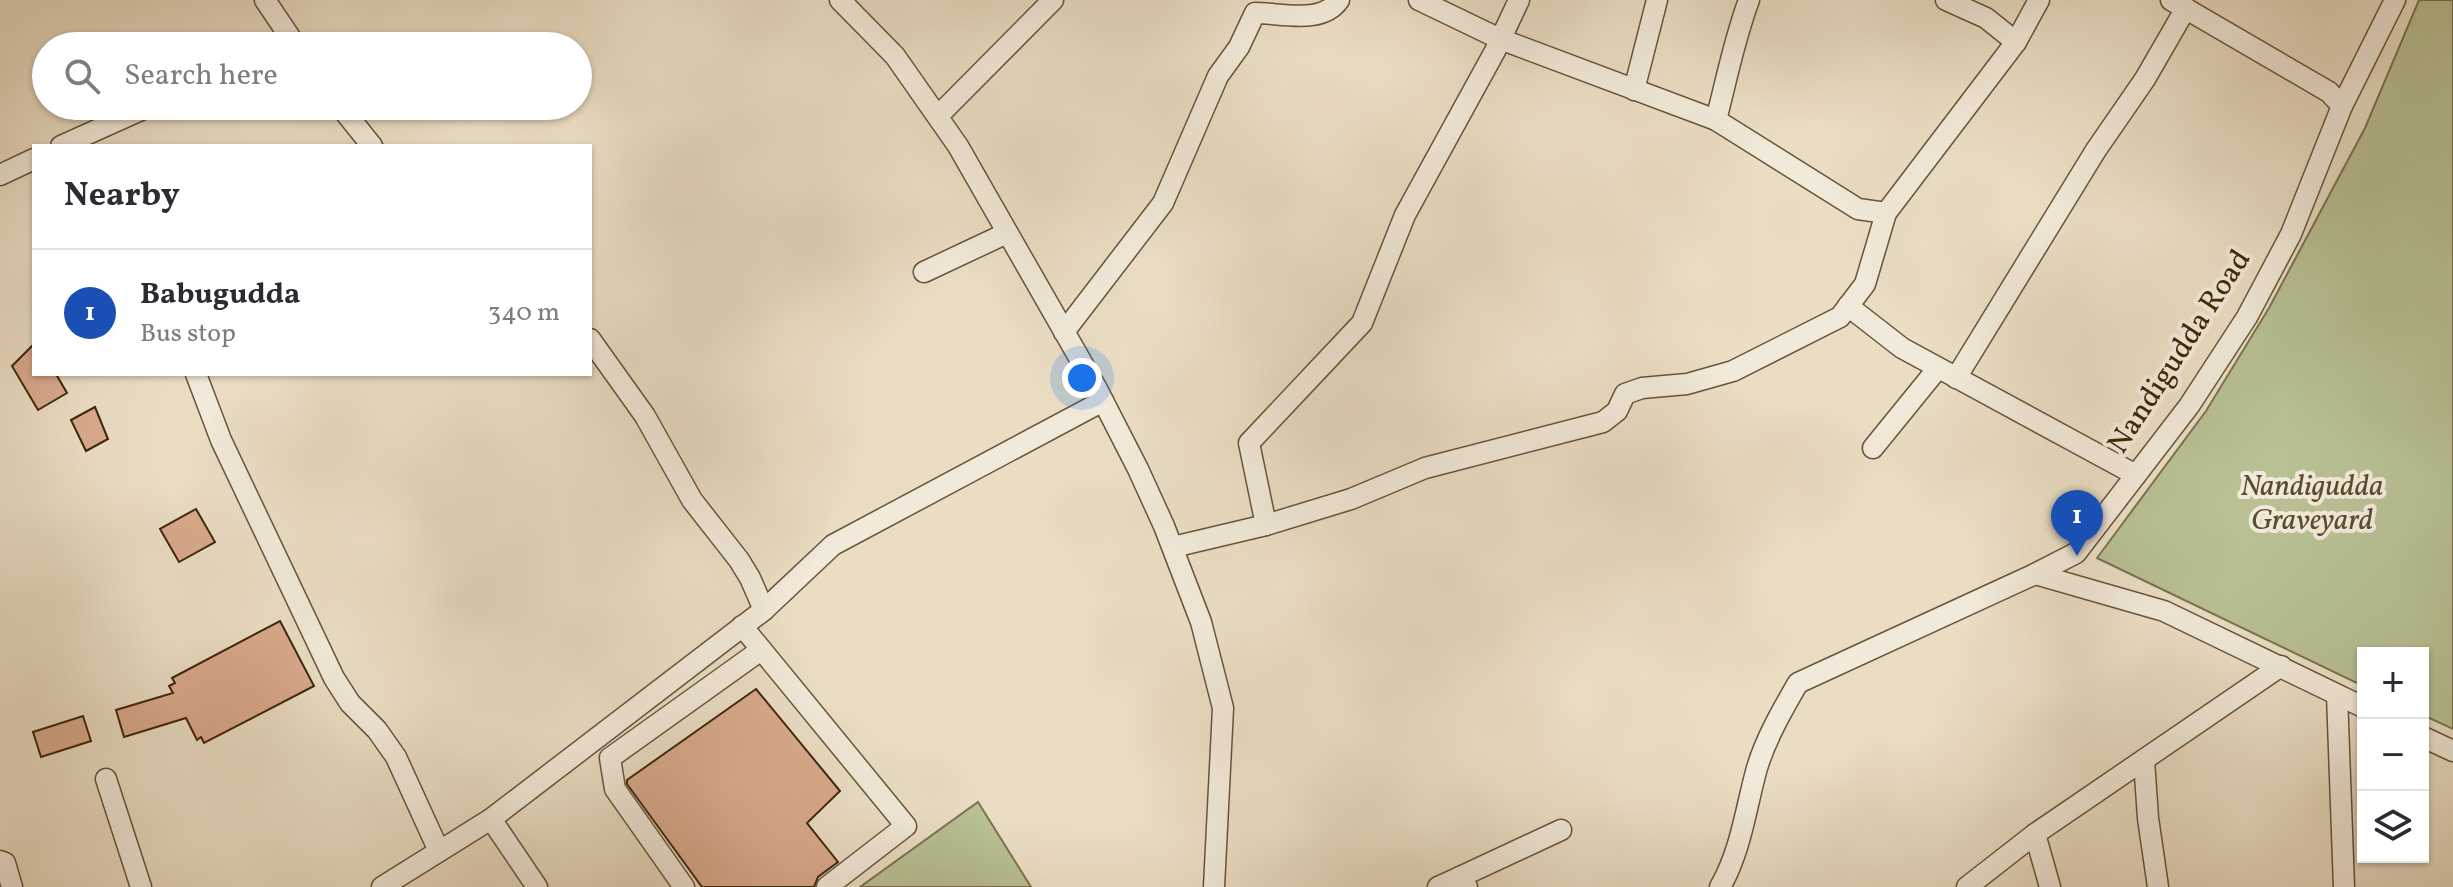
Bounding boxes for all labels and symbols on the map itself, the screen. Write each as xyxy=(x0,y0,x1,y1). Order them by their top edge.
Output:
street label: Nandigudda Road xyxy=(2098,242,2262,462)
your location xyxy=(1062,358,1102,398)
park label: Nandigudda Graveyard xyxy=(2241,466,2383,542)
pin: 1 xyxy=(2051,490,2103,556)

